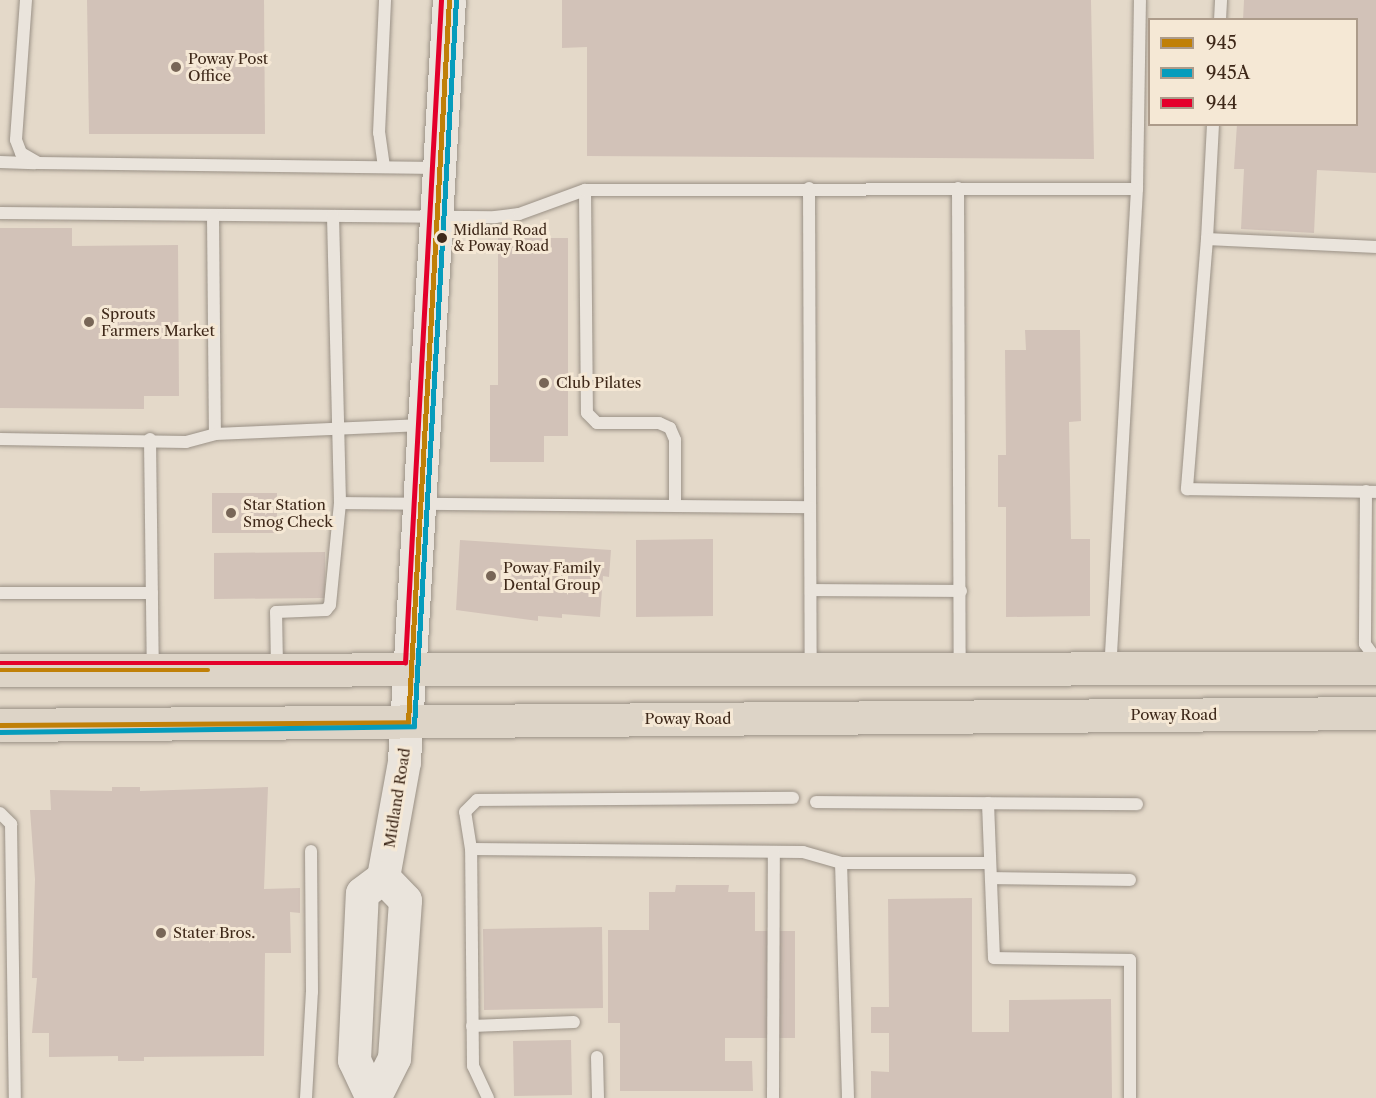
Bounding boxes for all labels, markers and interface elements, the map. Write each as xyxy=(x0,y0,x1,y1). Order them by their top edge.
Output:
legend xyxy=(1148,18,1358,126)
text: 945 xyxy=(1206,32,1237,54)
place label: Poway Post Office xyxy=(188,49,269,84)
marker: Poway Post Office xyxy=(169,60,183,74)
text: 945A xyxy=(1206,62,1250,84)
text: 944 xyxy=(1206,92,1237,114)
place label: Midland Road & Poway Road xyxy=(453,222,549,255)
marker: Midland Road & Poway Road xyxy=(436,232,448,244)
place label: Sprouts Farmers Market xyxy=(101,304,215,339)
marker: Sprouts Farmers Market xyxy=(82,315,96,329)
place label: Club Pilates xyxy=(556,374,641,392)
marker: Club Pilates xyxy=(537,376,551,390)
place label: Star Station Smog Check xyxy=(243,495,333,530)
marker: Star Station Smog Check xyxy=(224,506,238,520)
place label: Poway Family Dental Group xyxy=(503,558,602,593)
marker: Poway Family Dental Group xyxy=(484,569,498,583)
street label: Poway Road xyxy=(1130,706,1218,724)
street label: Poway Road xyxy=(644,710,732,728)
street label: Midland Road xyxy=(380,747,414,849)
place label: Stater Bros. xyxy=(173,924,255,942)
marker: Stater Bros. xyxy=(154,926,168,940)

